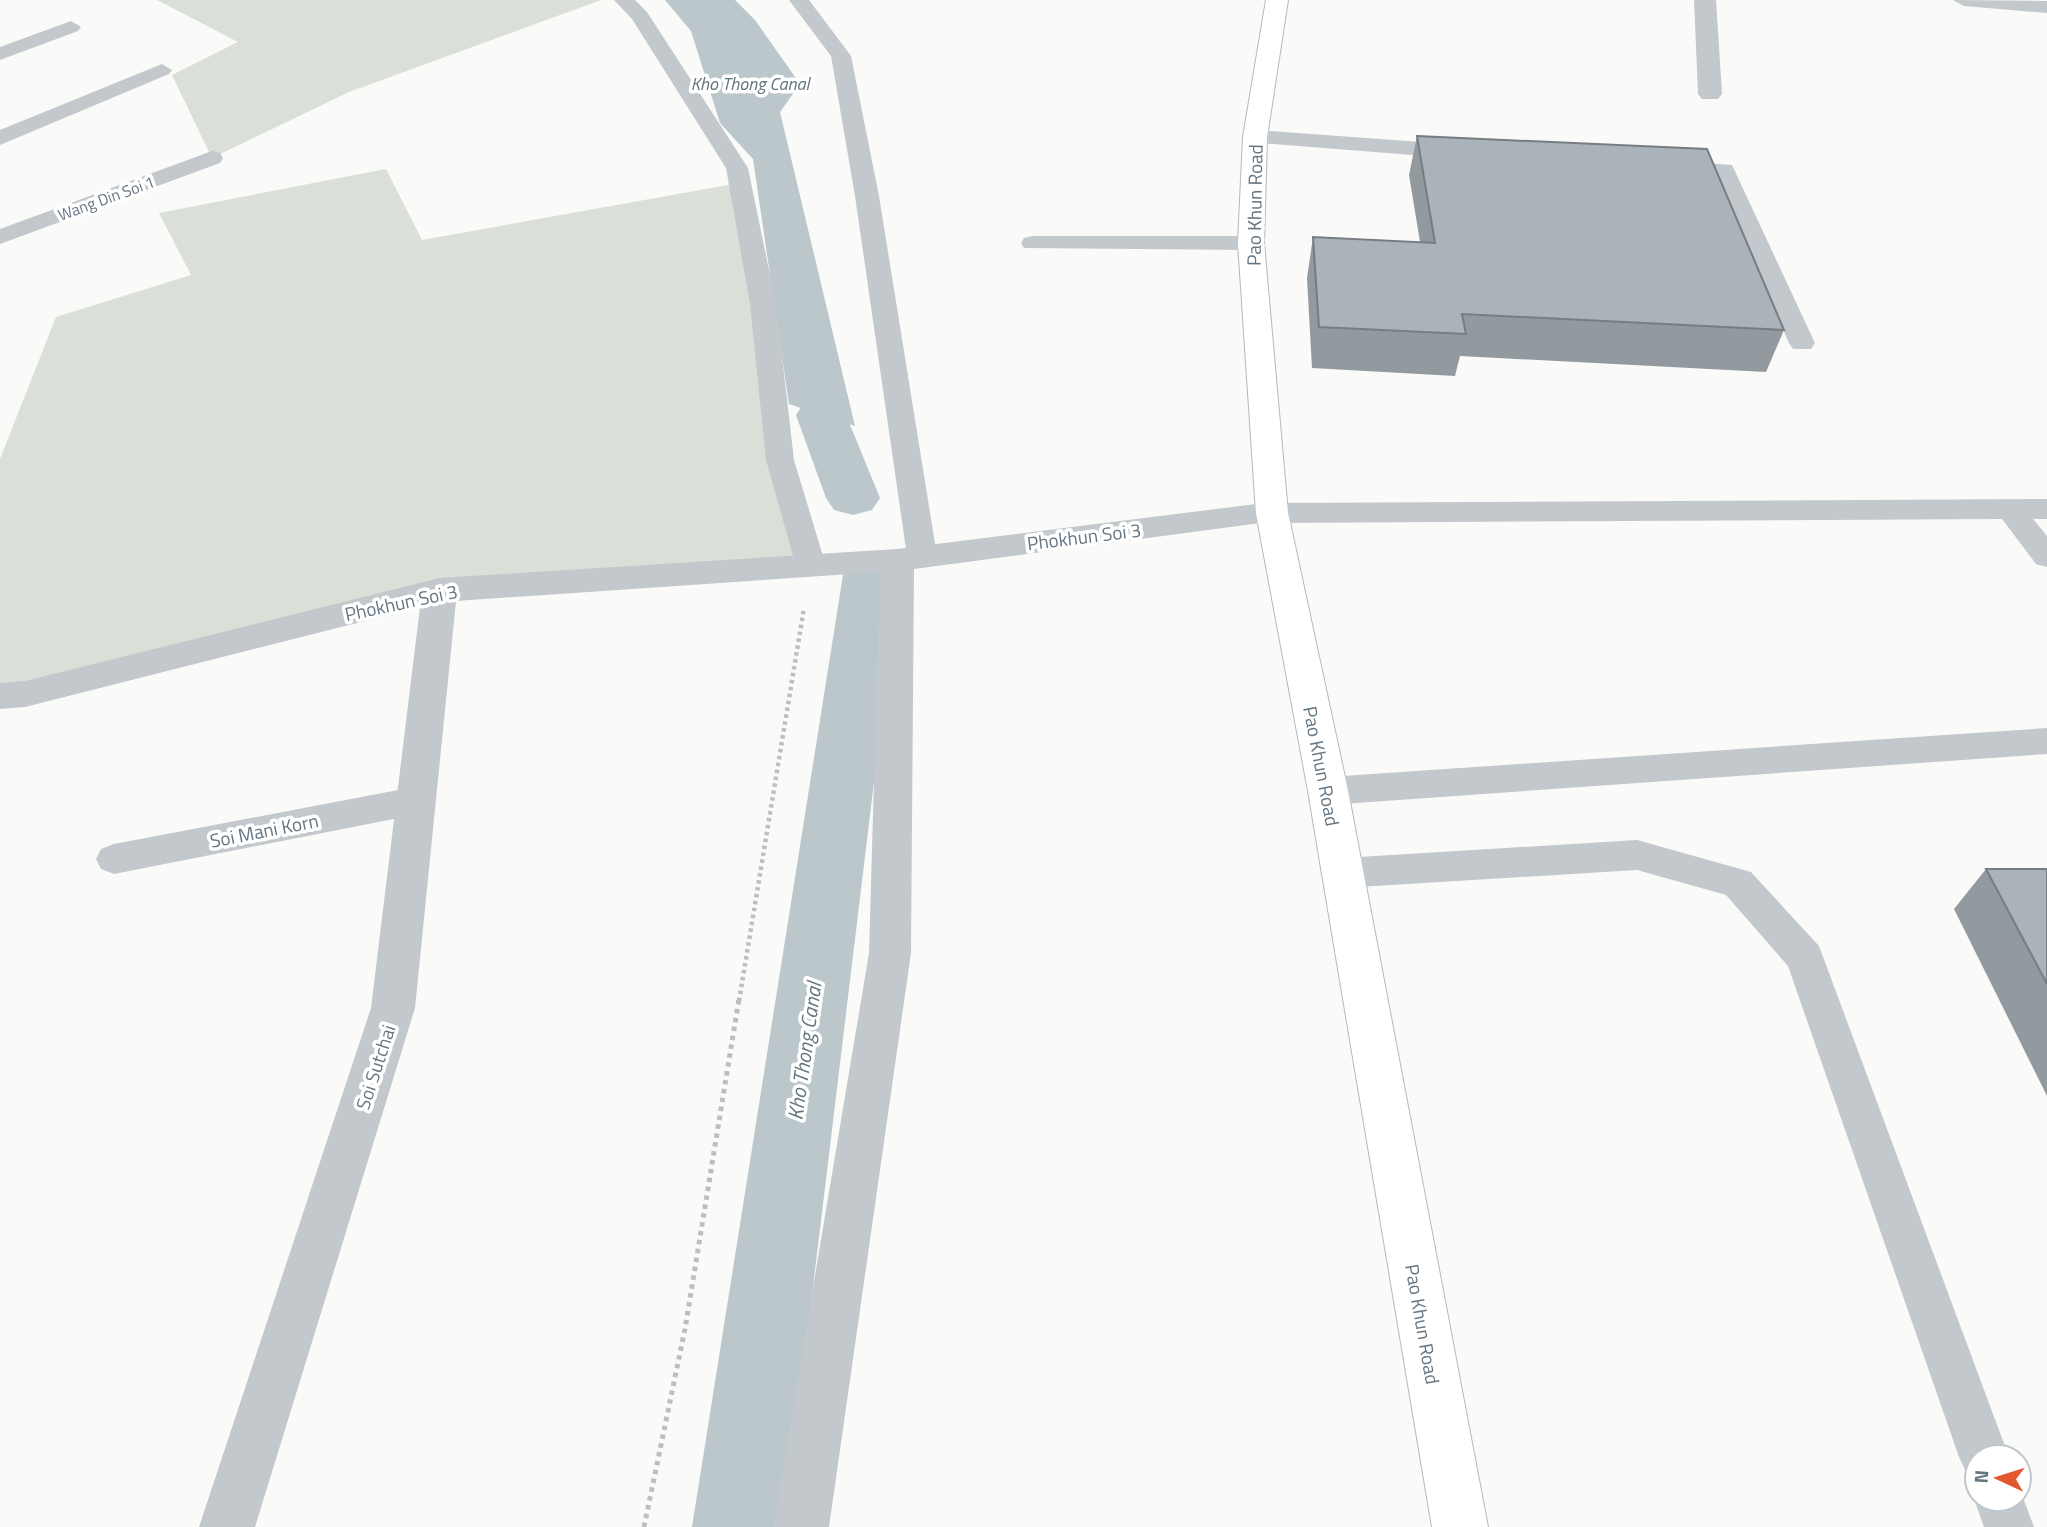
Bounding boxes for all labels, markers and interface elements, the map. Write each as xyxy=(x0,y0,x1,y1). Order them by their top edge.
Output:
water label: Kho Thong Canal xyxy=(691,70,811,97)
street label: Pao Khun Road xyxy=(1238,144,1270,266)
street label: Wang Din Soi 1 xyxy=(54,169,158,227)
street label: Phokhun Soi 3 xyxy=(1025,515,1143,557)
street label: Phokhun Soi 3 xyxy=(342,576,460,628)
street label: Pao Khun Road xyxy=(1296,704,1348,828)
street label: Soi Mani Korn xyxy=(207,805,321,855)
water label: Kho Thong Canal xyxy=(779,978,830,1122)
street label: Soi Sutchai xyxy=(348,1021,402,1113)
street label: Pao Khun Road xyxy=(1398,1262,1448,1386)
north arrow xyxy=(1963,1443,2033,1513)
text: N xyxy=(1966,1469,1995,1484)

